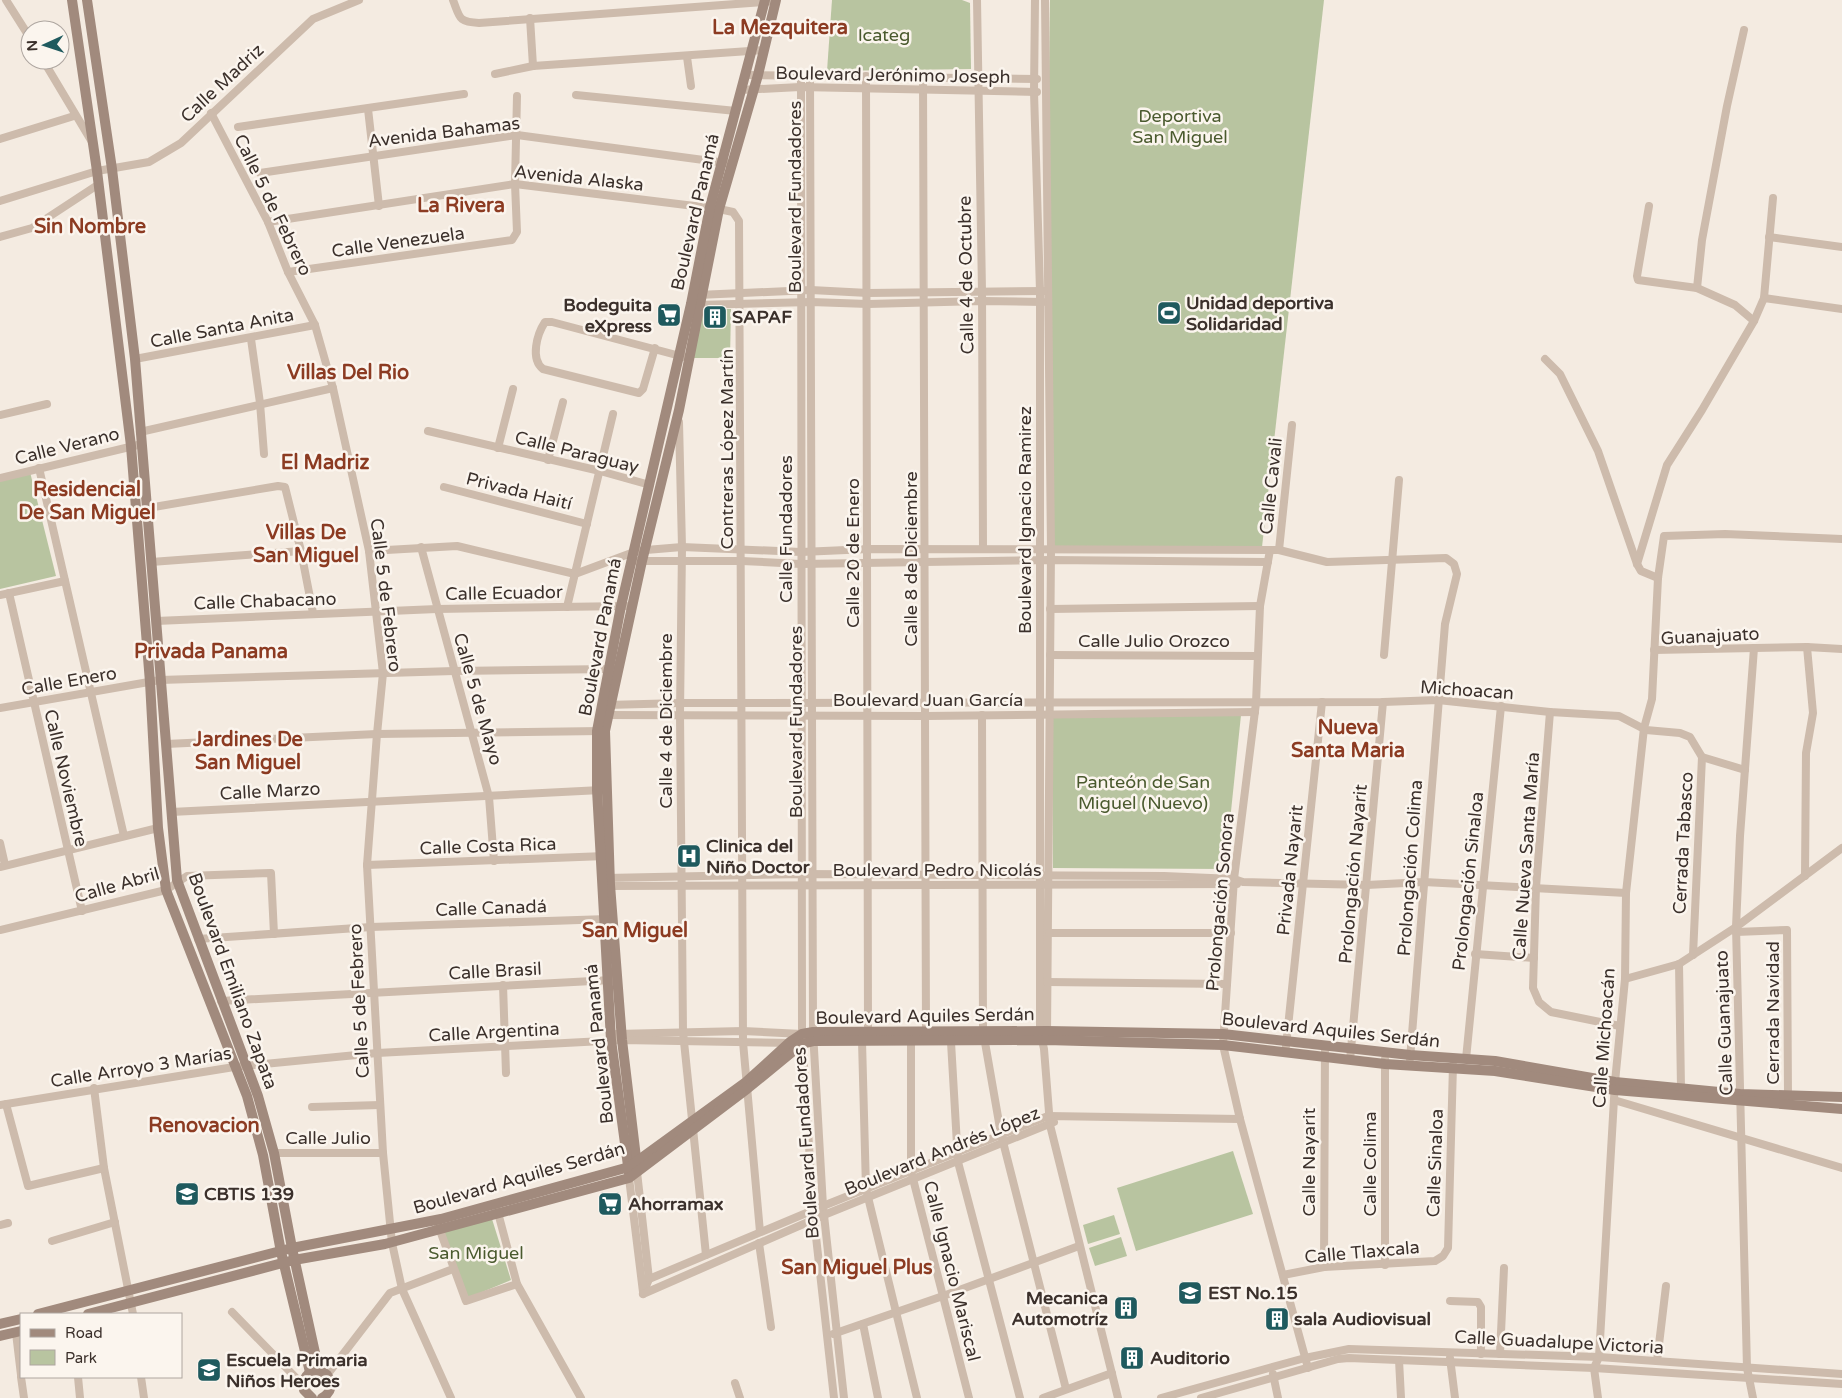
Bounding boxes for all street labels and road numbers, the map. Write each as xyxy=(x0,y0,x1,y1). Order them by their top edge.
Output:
street label: Calle Madriz xyxy=(176,39,268,127)
street label: Boulevard Jerónimo Joseph xyxy=(775,62,1011,88)
street label: Boulevard Fundadores xyxy=(784,101,806,293)
street label: Avenida Bahamas xyxy=(367,112,521,152)
street label: Calle 5 de Febrero xyxy=(229,131,317,279)
street label: Boulevard Panamá xyxy=(666,131,724,293)
street label: Avenida Alaska xyxy=(513,160,645,196)
street label: Calle 4 de Octubre xyxy=(954,196,978,354)
street label: Calle Venezuela xyxy=(330,222,466,262)
street label: Calle Santa Anita xyxy=(148,303,296,353)
street label: Contreras López Martín xyxy=(716,348,738,550)
street label: Boulevard Ignacio Ramirez xyxy=(1014,406,1036,634)
street label: Calle Verano xyxy=(12,422,122,470)
street label: Calle Paraguay xyxy=(513,426,642,478)
street label: Calle Cavali xyxy=(1255,436,1287,536)
street label: Calle Fundadores xyxy=(775,455,797,603)
street label: Privada Haití xyxy=(464,467,575,515)
street label: Calle 8 de Diciembre xyxy=(900,471,922,647)
street label: Calle 20 de Enero xyxy=(842,478,864,628)
street label: Calle 5 de Febrero xyxy=(366,517,406,673)
street label: Boulevard Panamá xyxy=(574,556,626,718)
street label: Calle Ecuador xyxy=(445,581,563,605)
street label: Calle Chabacano xyxy=(193,588,337,614)
street label: Guanajuato xyxy=(1660,622,1760,650)
street label: Boulevard Fundadores xyxy=(785,626,807,818)
street label: Calle 5 de Mayo xyxy=(449,630,507,768)
street label: Calle Julio Orozco xyxy=(1078,630,1230,652)
street label: Calle 4 de Diciembre xyxy=(655,633,677,809)
street label: Calle Enero xyxy=(20,662,118,700)
street label: Michoacan xyxy=(1419,676,1515,704)
street label: Boulevard Juan García xyxy=(833,689,1023,711)
street label: Calle Noviembre xyxy=(39,707,93,849)
street label: Calle Nueva Santa María xyxy=(1508,751,1544,961)
street label: Cerrada Tabasco xyxy=(1668,771,1698,915)
street label: Calle Marzo xyxy=(219,777,321,805)
street label: Prolongación Colima xyxy=(1393,779,1427,957)
street label: Prolongación Nayarit xyxy=(1334,783,1372,965)
street label: Prolongación Sinaloa xyxy=(1448,790,1488,972)
street label: Privada Nayarit xyxy=(1272,803,1308,936)
street label: Prolongación Sonora xyxy=(1201,812,1239,992)
street label: Calle Costa Rica xyxy=(419,833,557,859)
street label: Boulevard Pedro Nicolás xyxy=(832,859,1042,881)
street label: Calle Abril xyxy=(72,862,162,908)
street label: Boulevard Emiliano Zapata xyxy=(184,870,282,1092)
street label: Calle Canadá xyxy=(435,895,547,921)
street label: Calle 5 de Febrero xyxy=(344,923,374,1079)
street label: Cerrada Navidad xyxy=(1762,941,1784,1085)
street label: Calle Guanajuato xyxy=(1710,950,1738,1096)
street label: Calle Brasil xyxy=(448,958,542,984)
street label: Boulevard Panamá xyxy=(580,963,618,1125)
street label: Calle Michoacán xyxy=(1588,967,1620,1109)
street label: Boulevard Aquiles Serdán xyxy=(815,1003,1035,1029)
street label: Boulevard Aquiles Serdán xyxy=(1221,1008,1441,1052)
street label: Calle Argentina xyxy=(428,1018,560,1046)
street label: Calle Arroyo 3 Marías xyxy=(49,1042,233,1092)
street label: Boulevard Fundadores xyxy=(788,1046,824,1240)
street label: Boulevard Andrés López xyxy=(841,1102,1043,1200)
street label: Calle Nayarit xyxy=(1298,1107,1320,1216)
street label: Calle Sinaloa xyxy=(1422,1108,1448,1218)
street label: Calle Colima xyxy=(1359,1111,1381,1217)
street label: Calle Julio xyxy=(285,1127,371,1149)
street label: Boulevard Aquiles Serdán xyxy=(411,1137,627,1219)
street label: Calle Ignacio Mariscal xyxy=(919,1178,985,1364)
street label: Calle Tlaxcala xyxy=(1303,1236,1421,1268)
street label: Calle Guadalupe Victoria xyxy=(1454,1326,1664,1358)

